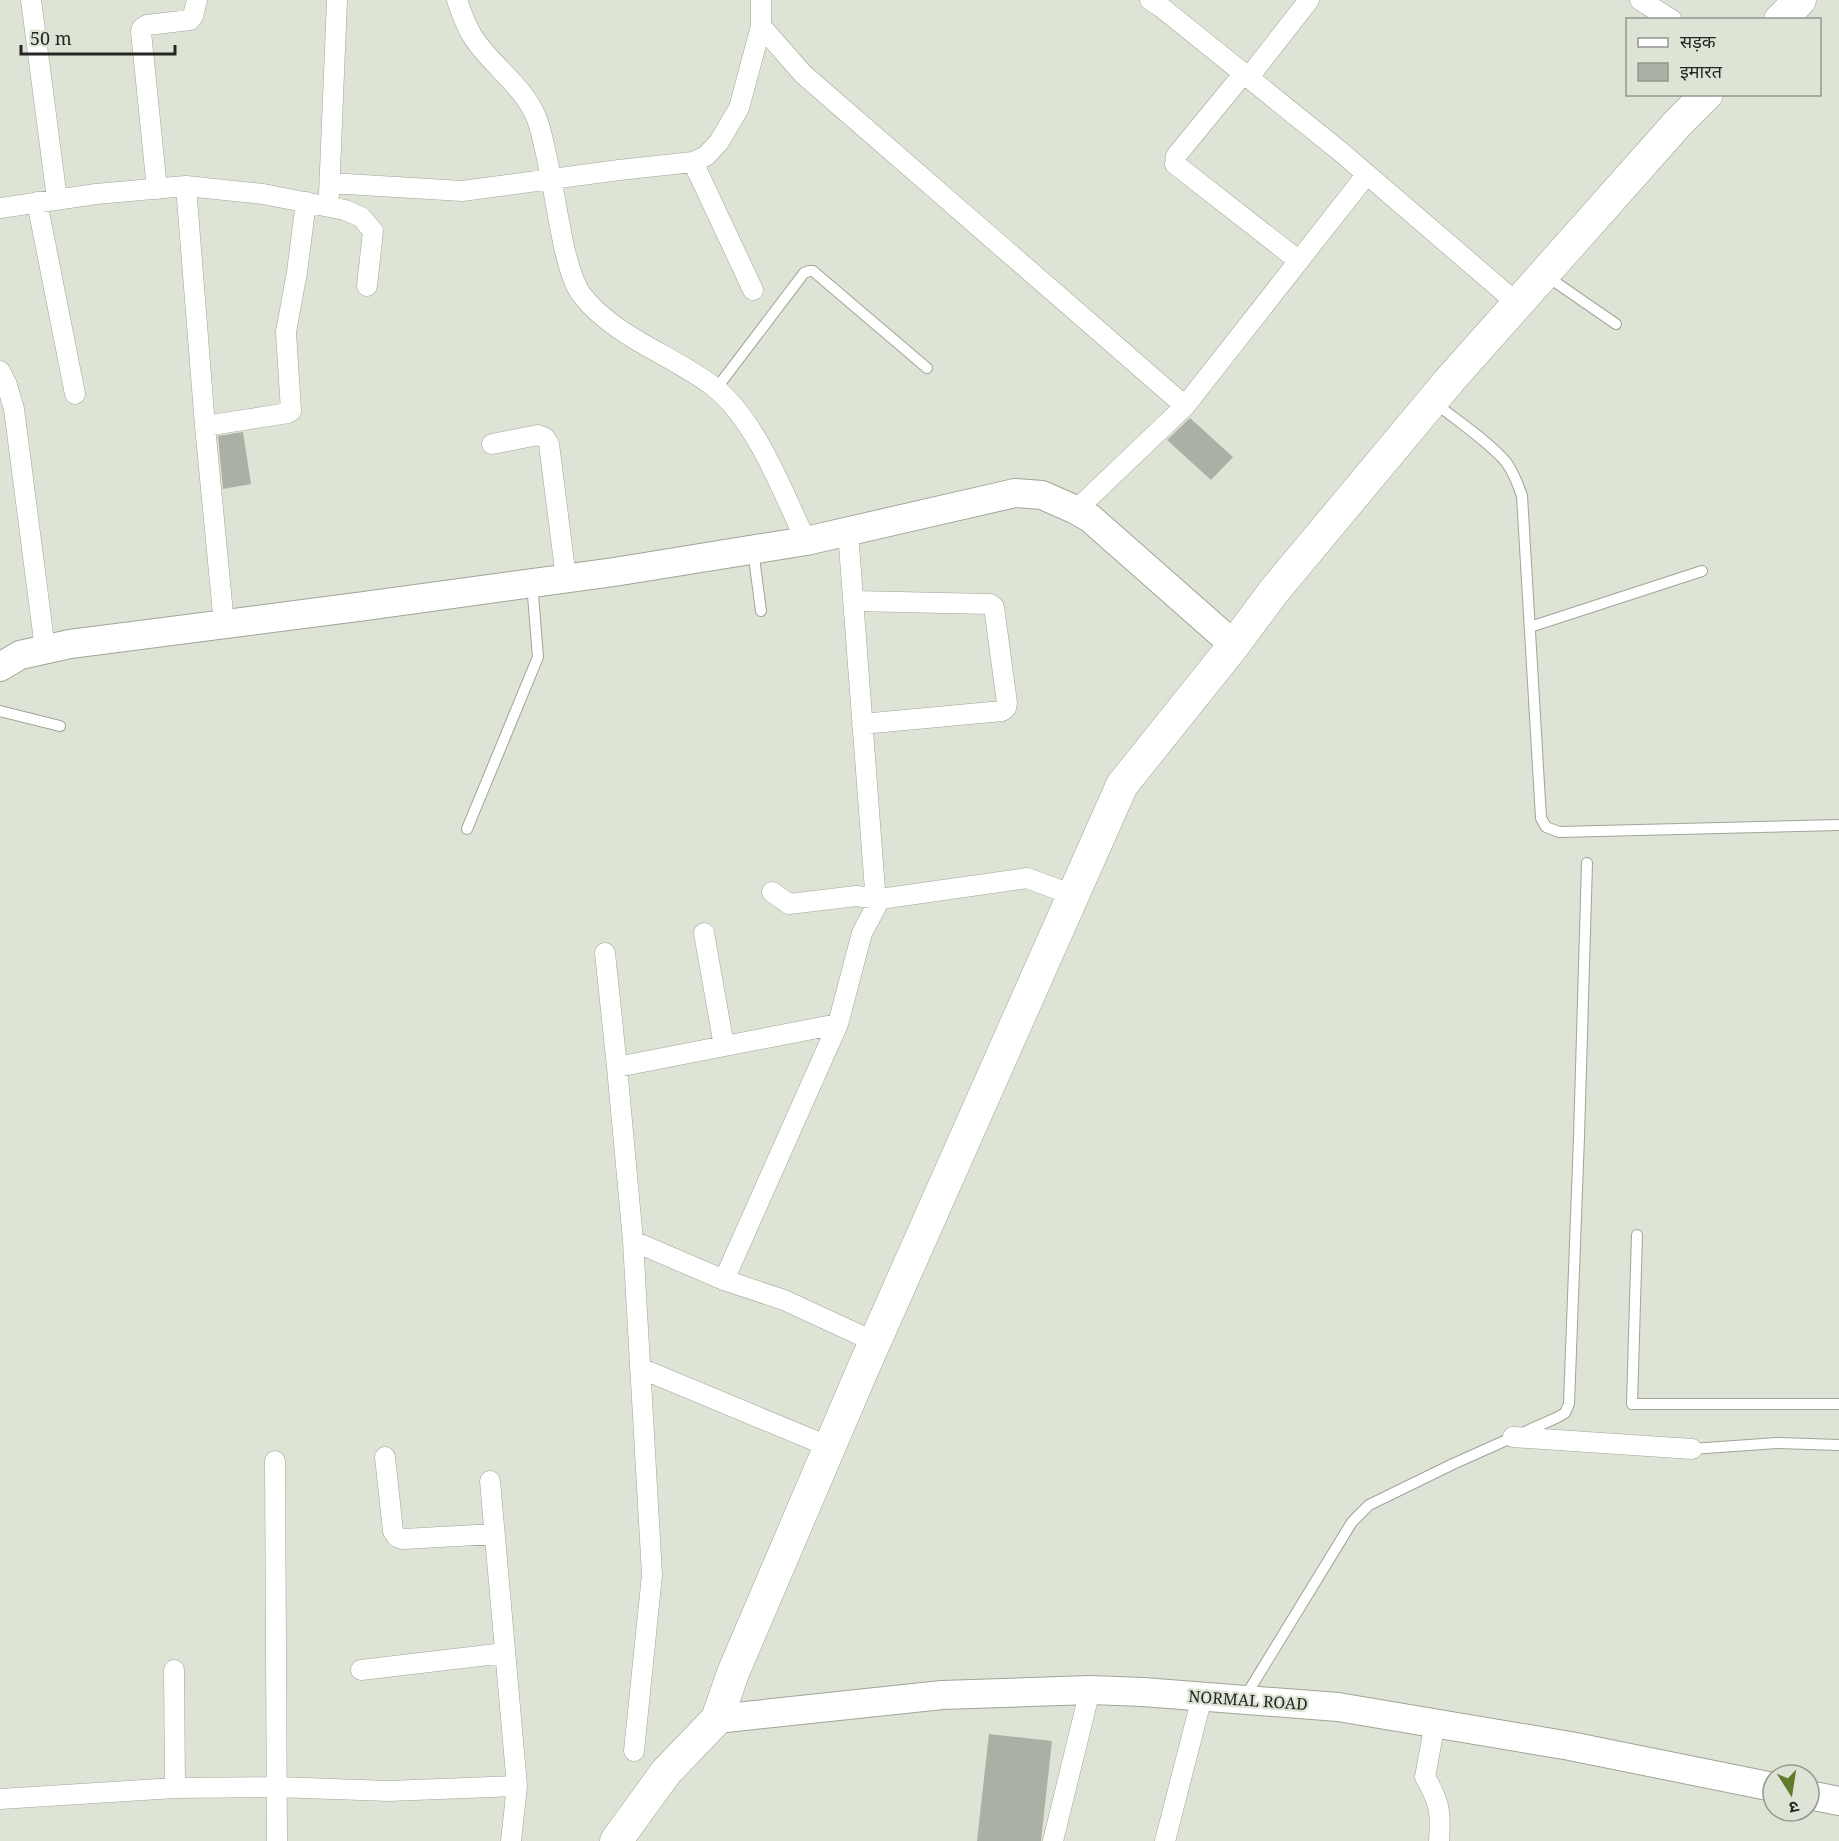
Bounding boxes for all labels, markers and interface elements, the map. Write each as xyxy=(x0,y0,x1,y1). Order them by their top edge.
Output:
scale bar xyxy=(21,18,176,56)
legend xyxy=(1626,18,1821,96)
text: 50 m xyxy=(30,26,72,50)
text: सड़क xyxy=(1680,29,1717,53)
text: इमारत xyxy=(1680,59,1723,83)
street label: NORMAL ROAD xyxy=(1188,1685,1308,1715)
north arrow xyxy=(1761,1763,1821,1823)
text: उ xyxy=(1787,1796,1801,1820)

